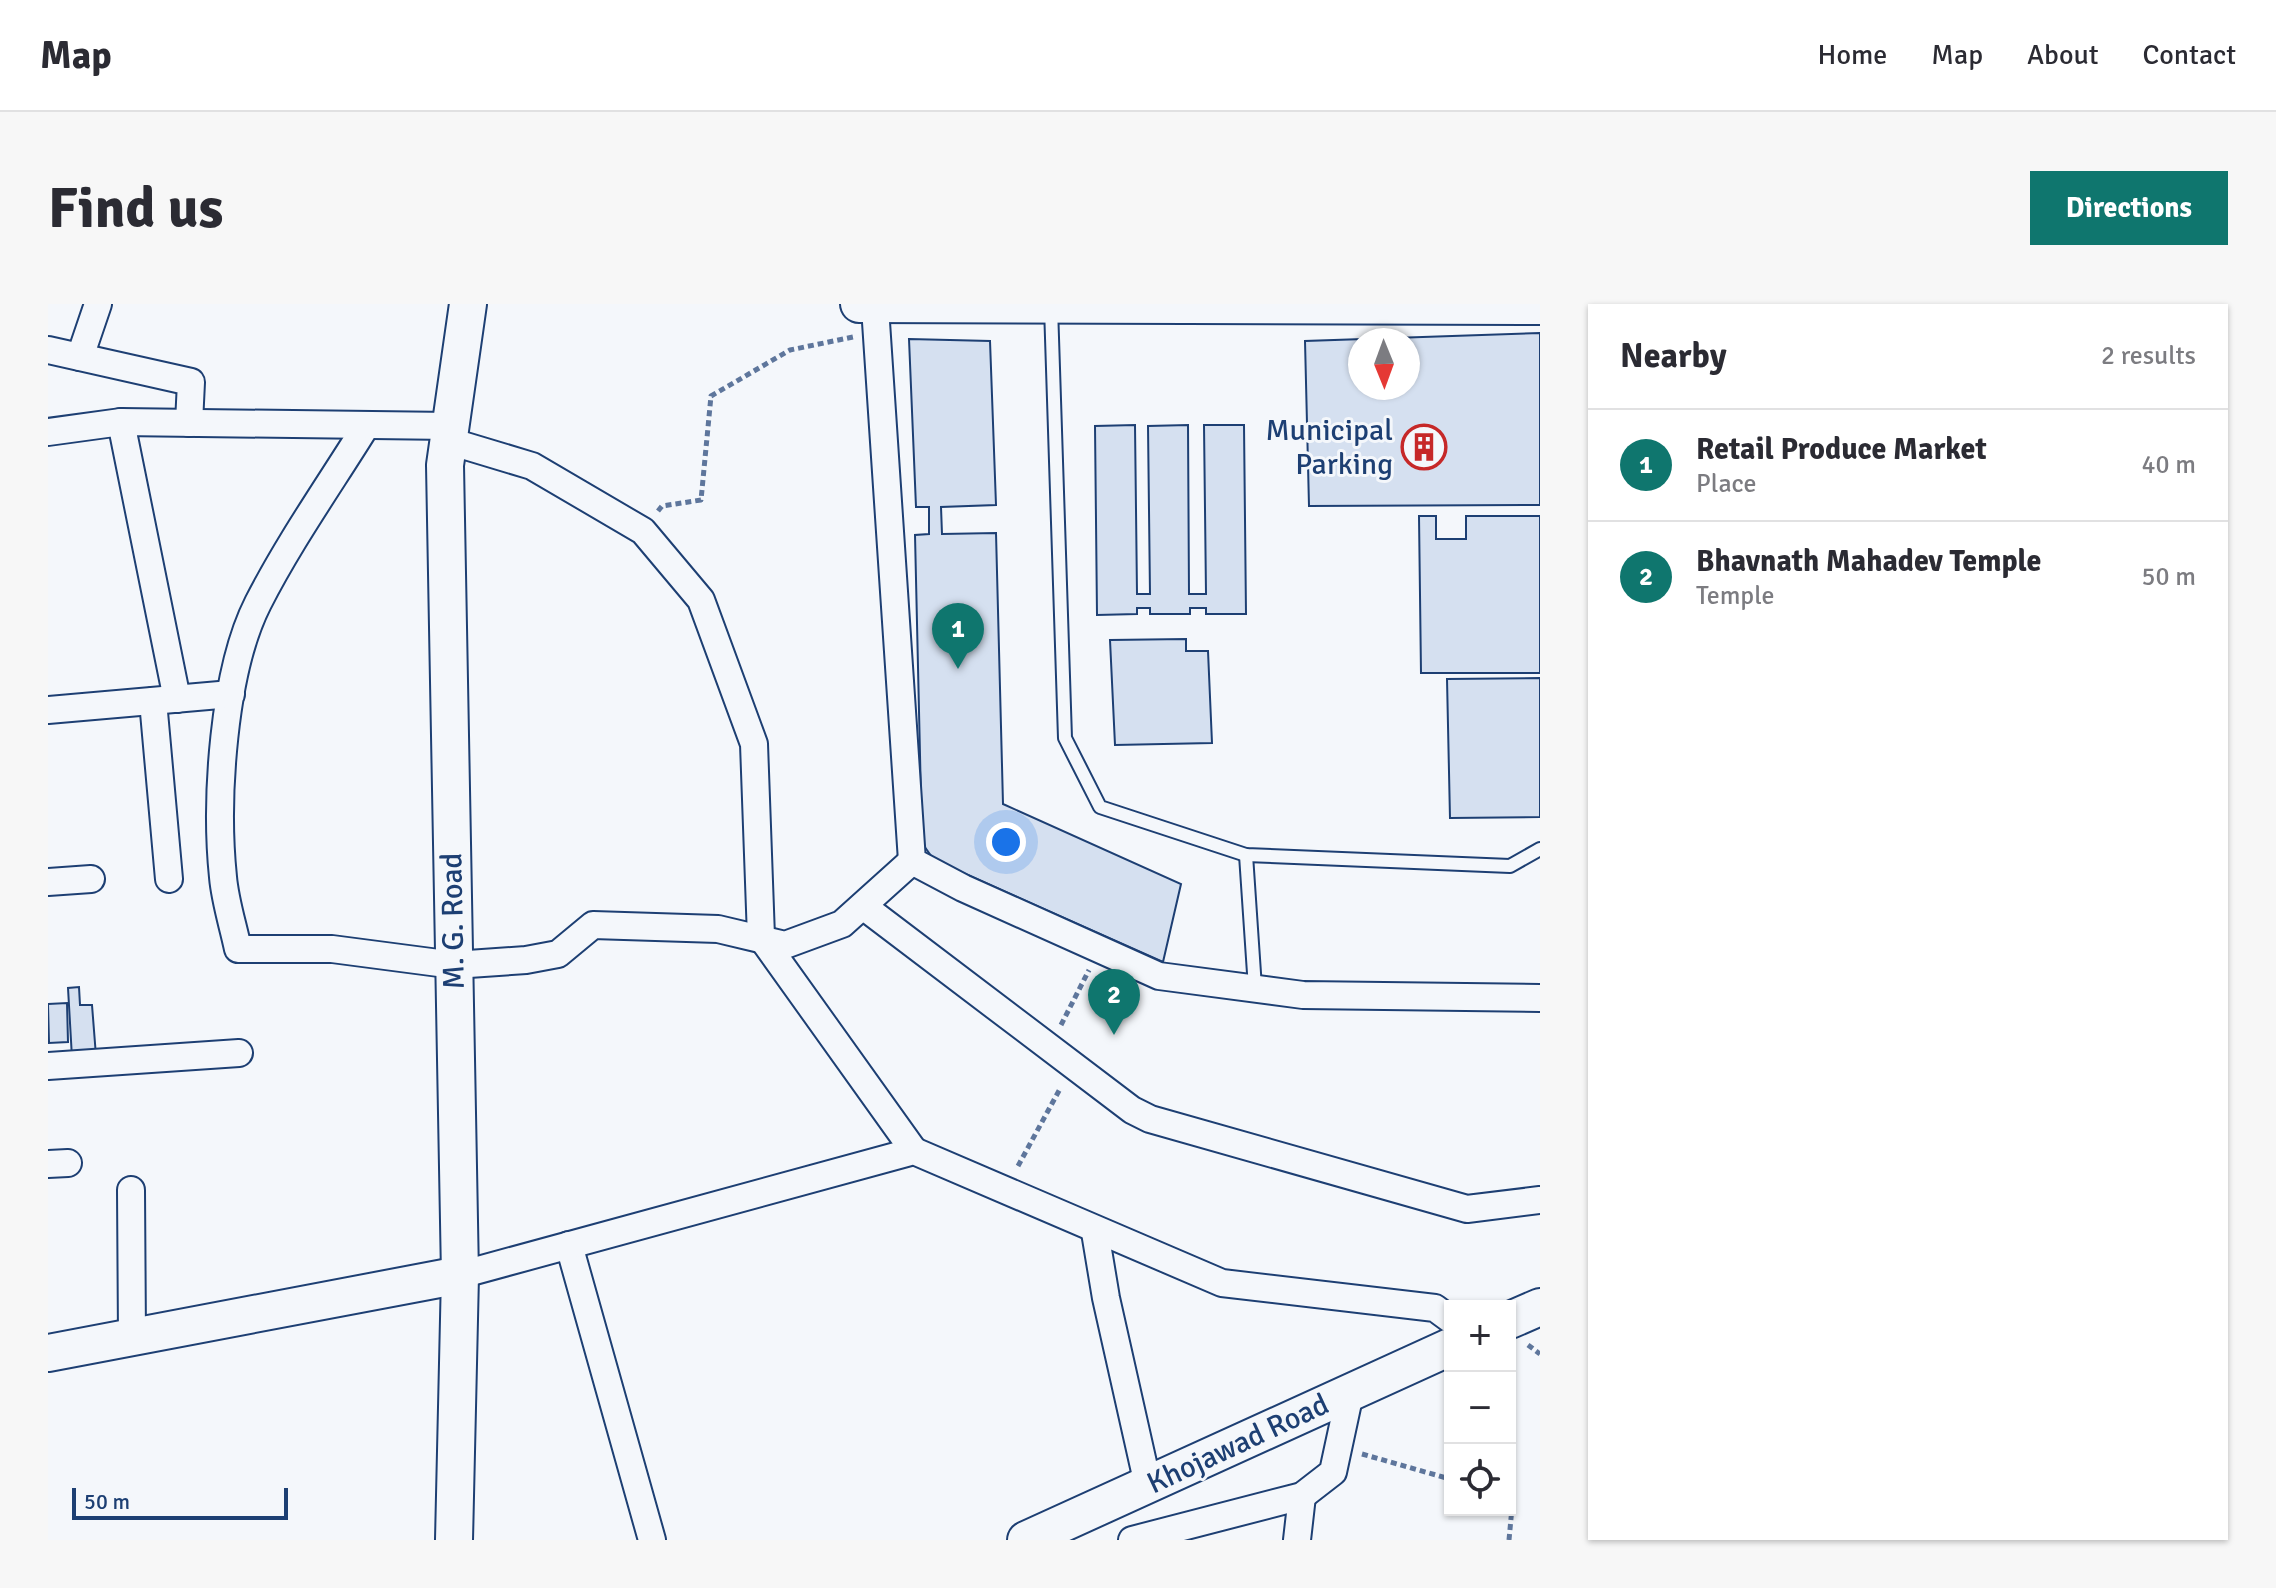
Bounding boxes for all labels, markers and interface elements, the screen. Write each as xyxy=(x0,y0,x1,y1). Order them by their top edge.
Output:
text: Map xyxy=(40,32,112,79)
text: Home xyxy=(1818,38,1887,72)
text: Map xyxy=(1931,38,1983,72)
text: About xyxy=(2027,38,2099,72)
text: Contact xyxy=(2143,38,2236,72)
button: Directions xyxy=(2030,171,2228,245)
text: Find us xyxy=(48,174,223,243)
north arrow xyxy=(1348,328,1420,400)
text: Nearby xyxy=(1620,335,1727,377)
text: 2 results xyxy=(2101,340,2196,372)
place label: Municipal Parking xyxy=(1265,412,1393,483)
building icon: Municipal Parking xyxy=(1400,423,1448,471)
text: Retail Produce Market xyxy=(1696,431,1987,468)
text: 1 xyxy=(1639,449,1653,481)
text: 40 m xyxy=(2141,449,2196,481)
text: Place xyxy=(1696,468,1757,500)
text: Bhavnath Mahadev Temple xyxy=(1696,543,2042,580)
text: 2 xyxy=(1639,561,1653,593)
text: 50 m xyxy=(2141,561,2196,593)
text: Temple xyxy=(1696,580,1775,612)
pin: 1 xyxy=(932,603,984,669)
your location xyxy=(986,822,1026,862)
street label: M. G. Road xyxy=(433,852,473,990)
pin: 2 xyxy=(1088,969,1140,1035)
map controls xyxy=(1444,1300,1516,1516)
button: + xyxy=(1444,1300,1516,1372)
button: − xyxy=(1444,1372,1516,1444)
street label: Khojawad Road xyxy=(1141,1386,1335,1502)
button: locate xyxy=(1444,1444,1516,1516)
scale bar xyxy=(72,1484,288,1520)
text: 50 m xyxy=(84,1488,130,1515)

